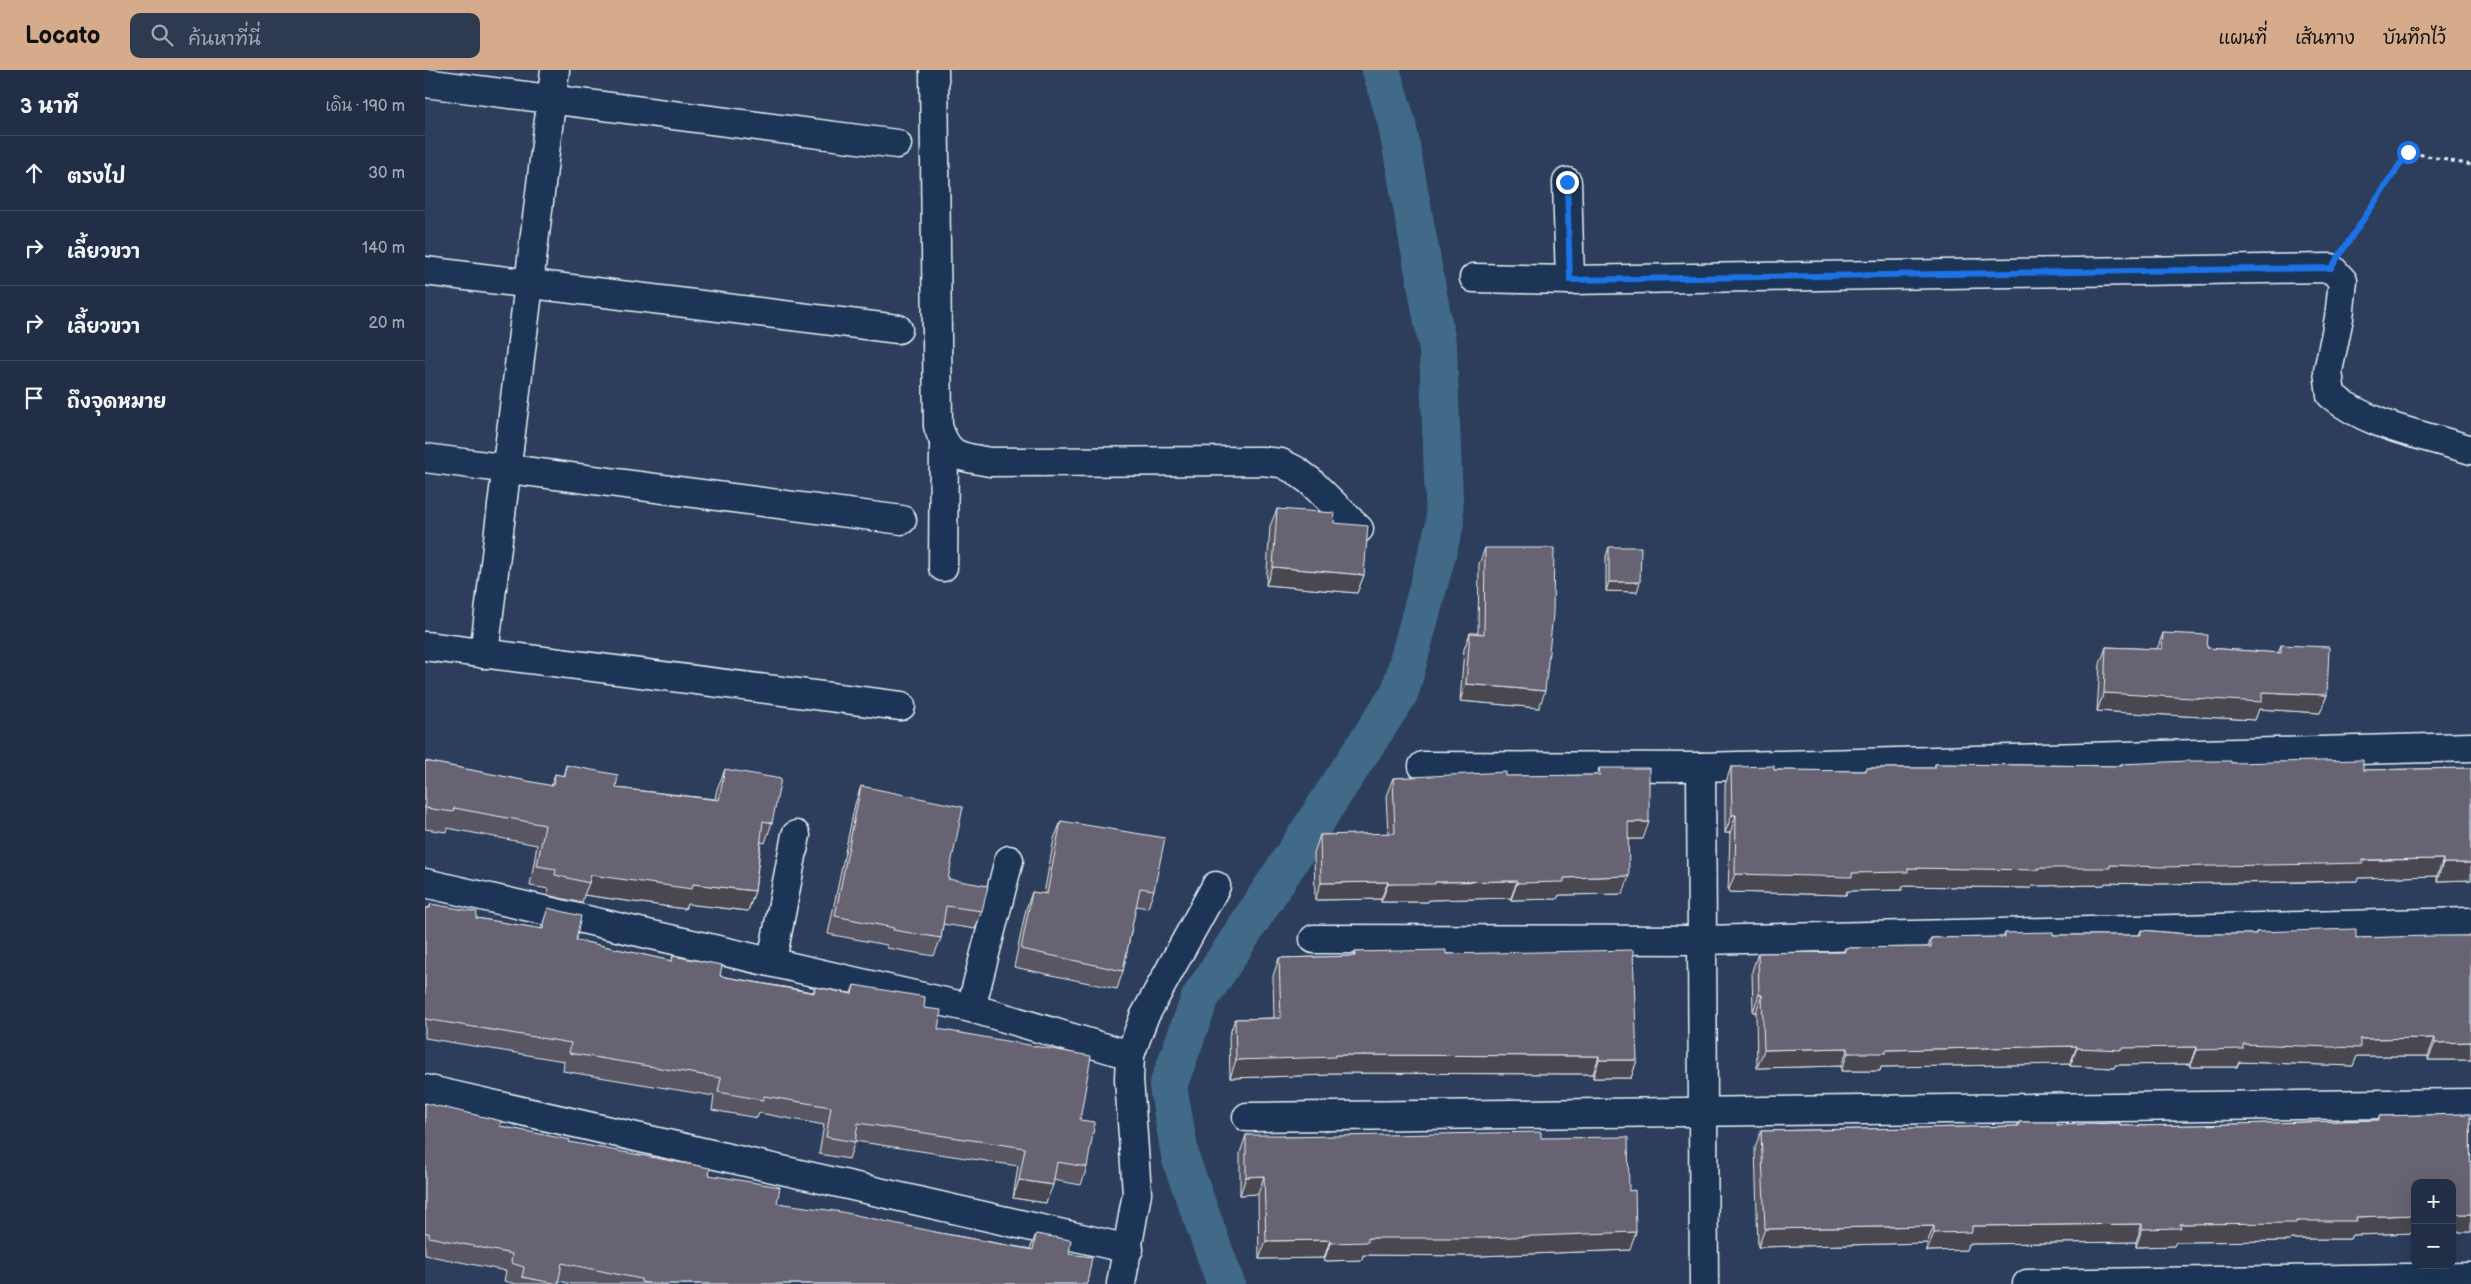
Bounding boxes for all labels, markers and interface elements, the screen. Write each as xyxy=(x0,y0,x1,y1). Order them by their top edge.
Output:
search box xyxy=(130,13,480,58)
text: Locato xyxy=(25,21,100,50)
icon: search xyxy=(148,21,176,49)
text: ค้นหาที่นี่ xyxy=(188,28,261,51)
text: แผนที่ xyxy=(2219,28,2267,49)
text: เส้นทาง xyxy=(2295,28,2355,49)
text: บันทึกไว้ xyxy=(2383,28,2446,49)
text: 3 นาที xyxy=(20,94,78,119)
text: เดิน · 190 m xyxy=(325,97,405,116)
route start xyxy=(2397,141,2420,164)
icon: ahead xyxy=(20,159,48,187)
text: 30 m xyxy=(368,164,405,183)
text: ตรงไป xyxy=(67,166,125,189)
route end xyxy=(1556,171,1579,194)
icon: right xyxy=(20,234,48,262)
text: 140 m xyxy=(362,239,405,258)
text: เลี้ยวขวา xyxy=(67,241,140,264)
icon: right xyxy=(20,309,48,337)
text: 20 m xyxy=(369,314,405,333)
text: เลี้ยวขวา xyxy=(67,316,140,339)
icon: arrive xyxy=(20,384,48,412)
text: ถึงจุดหมาย xyxy=(67,391,166,414)
map controls xyxy=(2411,1179,2456,1269)
button: + xyxy=(2411,1179,2456,1224)
button: − xyxy=(2411,1224,2456,1269)

